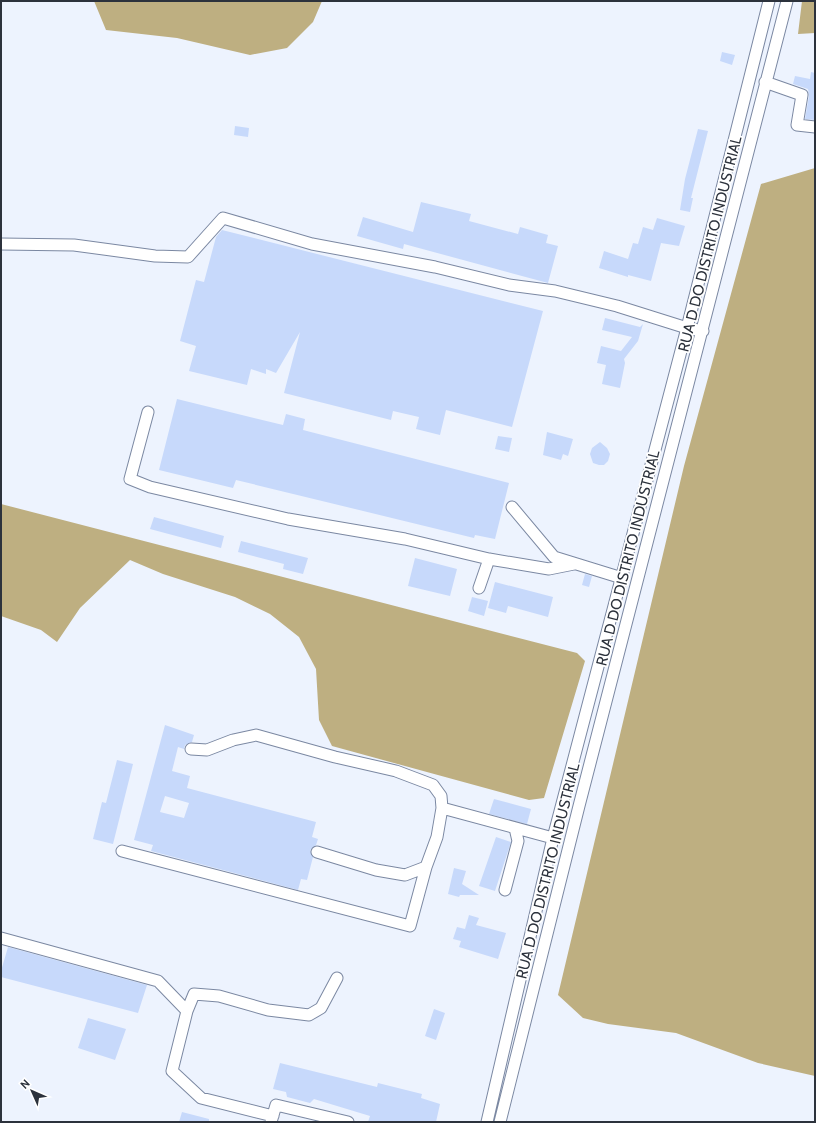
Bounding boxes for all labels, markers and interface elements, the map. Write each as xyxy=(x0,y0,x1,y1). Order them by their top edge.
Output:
street label: RUA D DO DISTRITO INDUSTRIAL xyxy=(674,134,746,354)
street label: RUA D DO DISTRITO INDUSTRIAL xyxy=(592,448,664,668)
street label: RUA D DO DISTRITO INDUSTRIAL xyxy=(512,761,584,981)
north arrow xyxy=(12,1071,52,1111)
text: N xyxy=(17,1076,33,1092)

